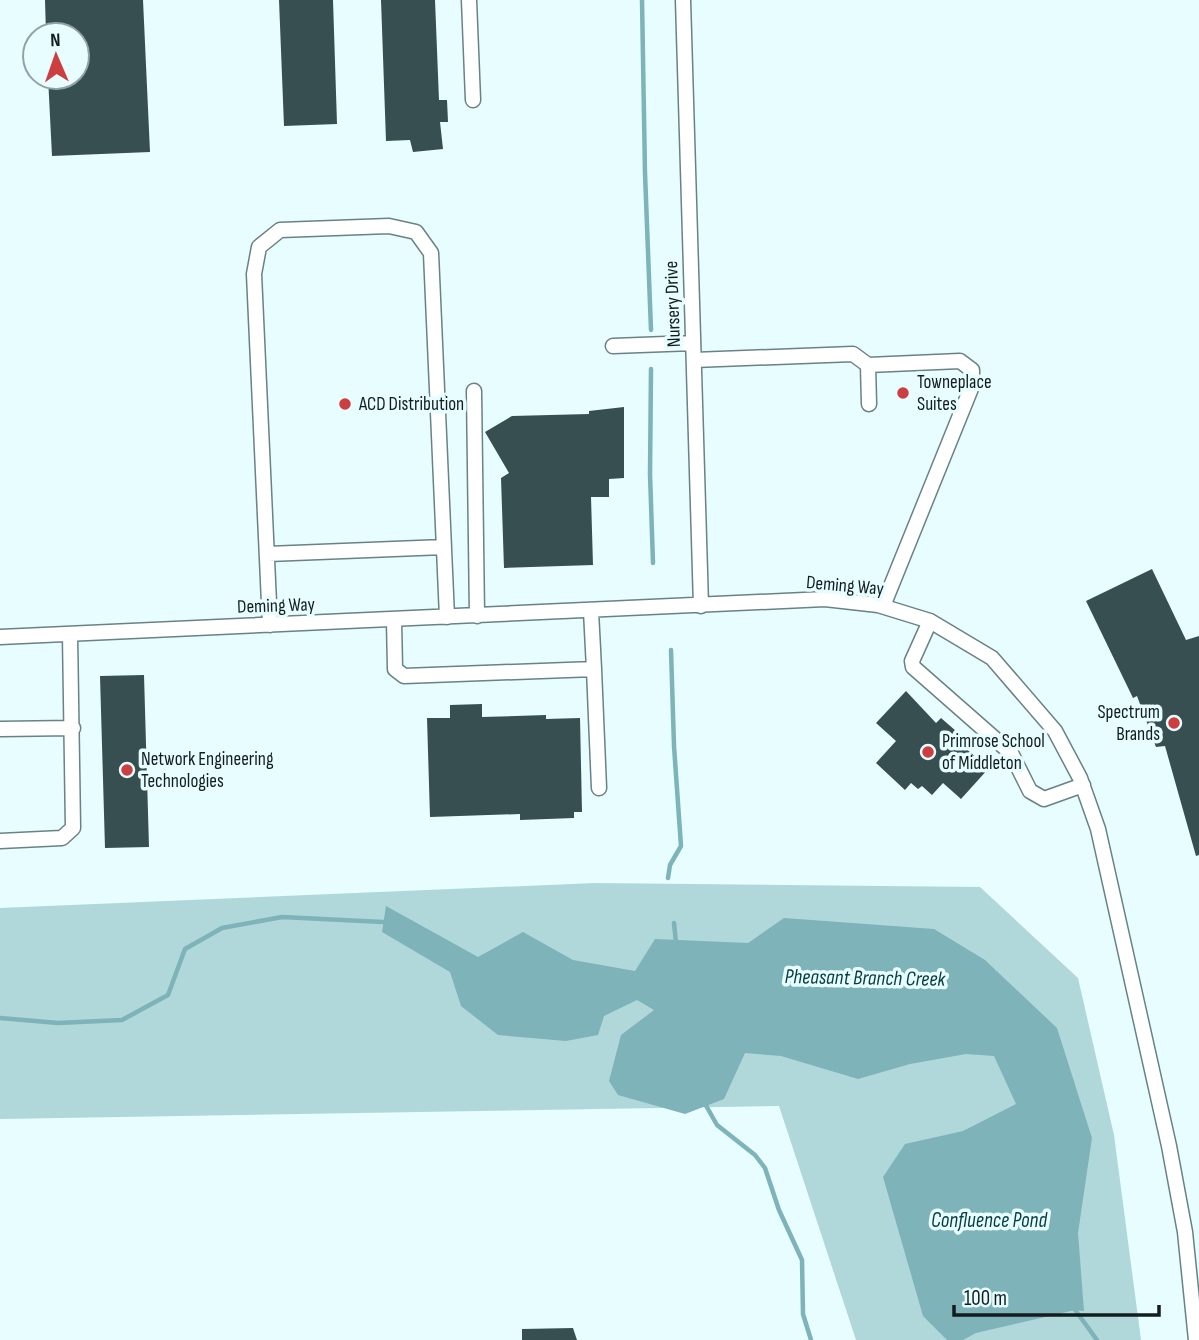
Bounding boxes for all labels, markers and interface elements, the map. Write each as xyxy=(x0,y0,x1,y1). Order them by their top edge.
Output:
north arrow xyxy=(21,21,91,91)
text: N xyxy=(50,29,61,52)
street label: Nursery Drive xyxy=(660,260,686,348)
place label: Towneplace Suites xyxy=(917,371,992,416)
marker: Towneplace Suites xyxy=(895,385,911,401)
place label: ACD Distribution xyxy=(358,393,464,416)
marker: ACD Distribution xyxy=(337,396,353,412)
street label: Deming Way xyxy=(805,571,885,601)
street label: Deming Way xyxy=(237,593,316,619)
place label: Spectrum Brands xyxy=(1097,701,1160,746)
marker: Spectrum Brands xyxy=(1166,715,1182,731)
place label: Primrose School of Middleton xyxy=(942,730,1045,775)
marker: Primrose School of Middleton xyxy=(920,744,936,760)
place label: Network Engineering Technologies xyxy=(141,748,274,793)
marker: Network Engineering Technologies xyxy=(119,762,135,778)
water label: Pheasant Branch Creek xyxy=(784,964,947,992)
water label: Confluence Pond xyxy=(931,1208,1048,1233)
scale bar xyxy=(954,1274,1159,1318)
text: 100 m xyxy=(964,1286,1007,1311)

